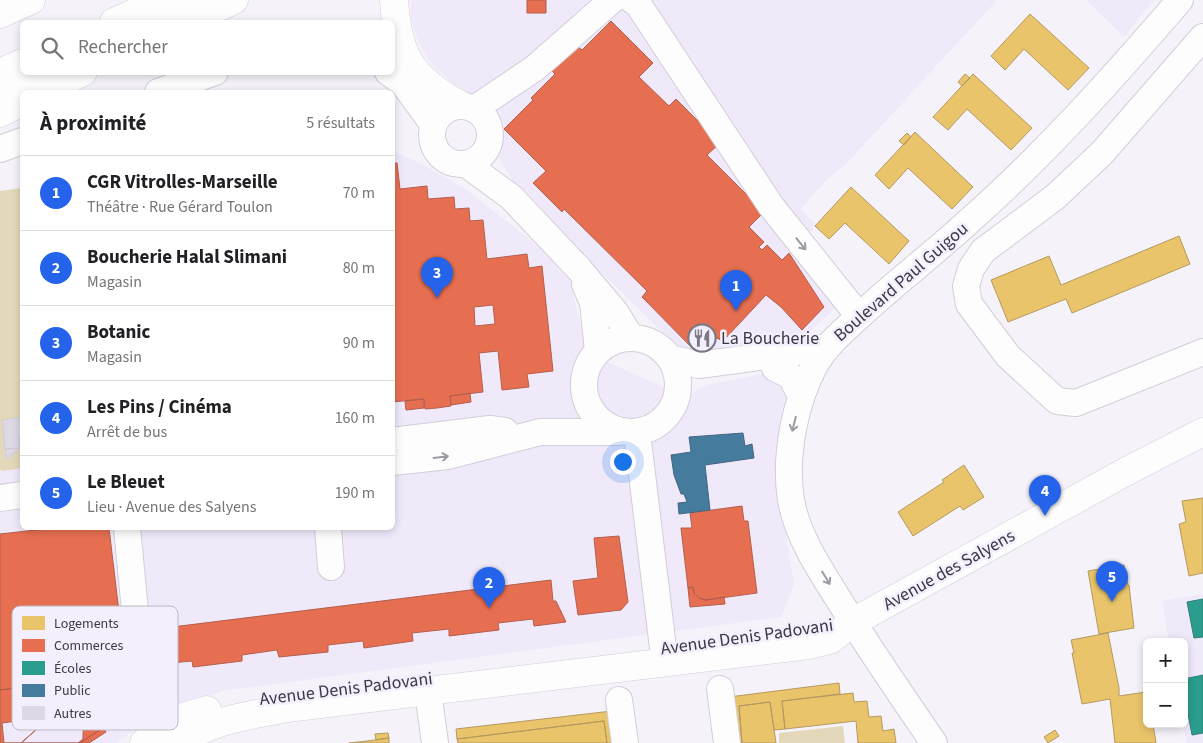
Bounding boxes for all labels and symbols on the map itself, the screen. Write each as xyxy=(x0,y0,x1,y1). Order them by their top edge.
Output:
street label: Boulevard Paul Guigou xyxy=(828,217,974,347)
one-way arrow xyxy=(795,237,806,250)
pin: 3 xyxy=(421,257,453,298)
pin: 1 xyxy=(720,270,752,311)
restaurant icon: La Boucherie xyxy=(687,323,717,353)
place label: La Boucherie xyxy=(721,326,819,351)
one-way arrow xyxy=(789,415,798,431)
your location xyxy=(610,449,636,475)
one-way arrow xyxy=(433,452,449,462)
pin: 4 xyxy=(1029,475,1061,516)
street label: Avenue des Salyens xyxy=(879,523,1019,617)
pin: 5 xyxy=(1096,561,1128,602)
pin: 2 xyxy=(473,567,505,608)
one-way arrow xyxy=(821,571,831,585)
legend xyxy=(12,606,178,730)
street label: Avenue Denis Padovani xyxy=(659,613,835,661)
text: Logements xyxy=(54,614,119,634)
text: Commerces xyxy=(54,636,123,656)
text: Écoles xyxy=(54,659,91,679)
street label: Avenue Denis Padovani xyxy=(258,666,434,712)
text: Public xyxy=(54,681,91,701)
text: Autres xyxy=(54,704,92,724)

